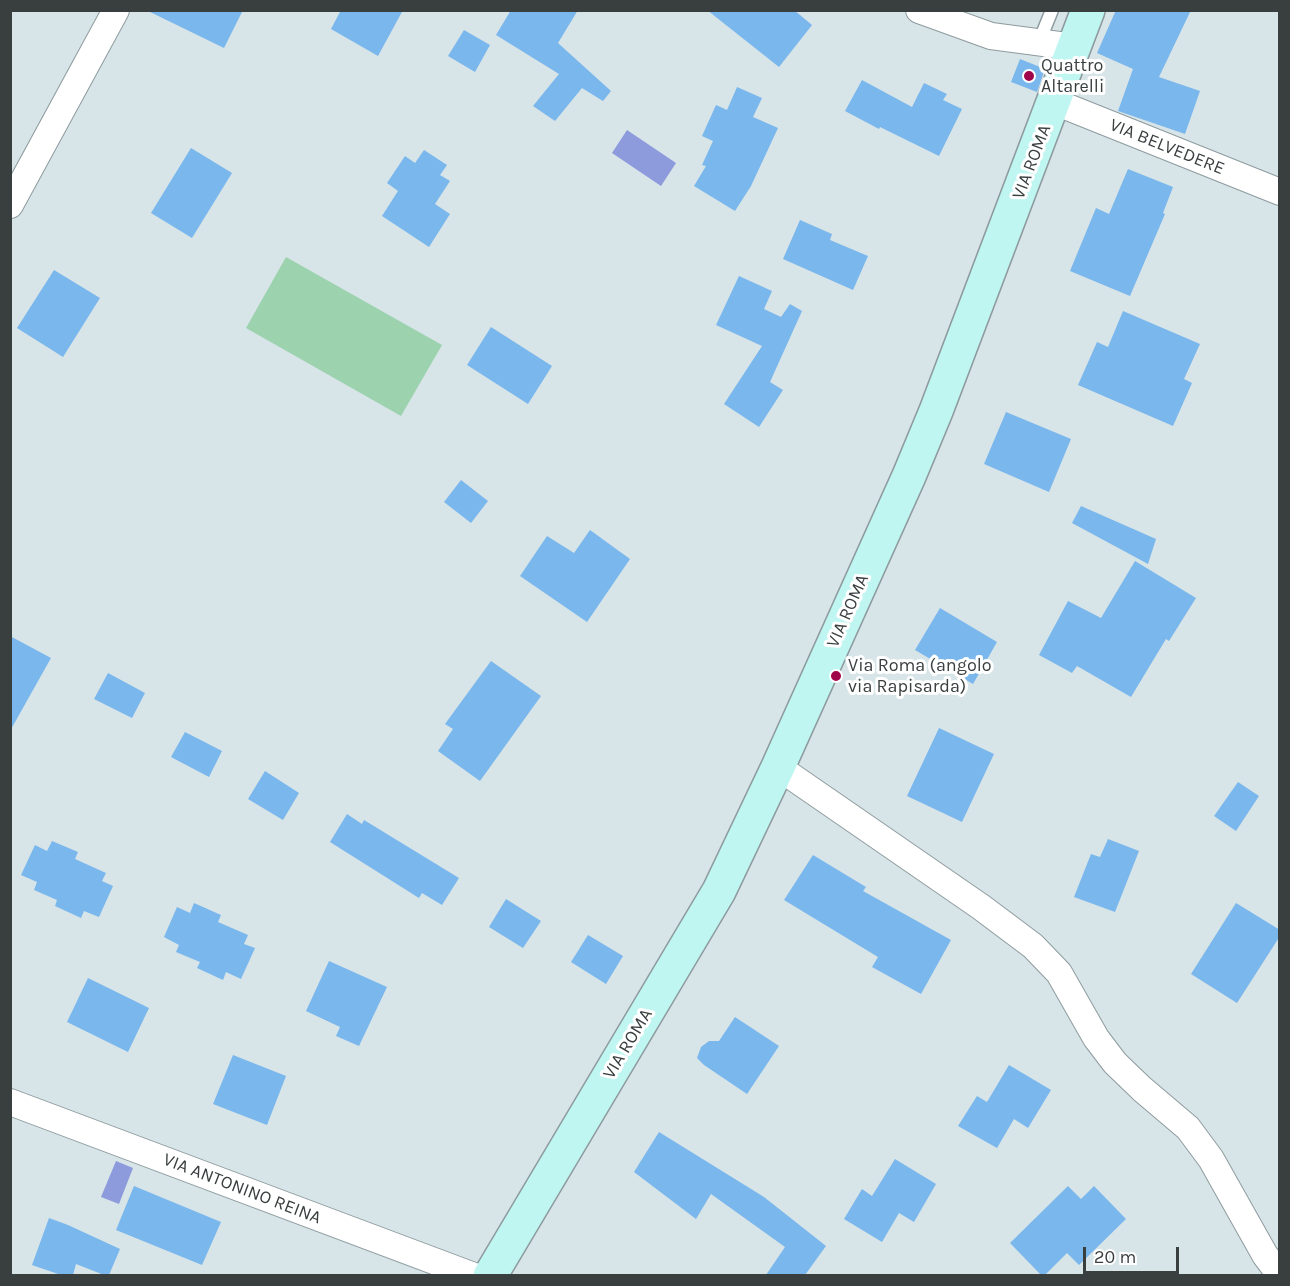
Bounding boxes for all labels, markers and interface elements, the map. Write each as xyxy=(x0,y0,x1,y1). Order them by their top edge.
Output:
place label: Quattro Altarelli xyxy=(1041,55,1104,98)
marker: Quattro Altarelli xyxy=(1022,69,1036,83)
street label: VIA BELVEDERE xyxy=(1106,114,1228,180)
street label: VIA ROMA xyxy=(1008,122,1056,202)
street label: VIA ROMA xyxy=(822,571,874,651)
place label: Via Roma (angolo via Rapisarda) xyxy=(848,655,992,698)
marker: Via Roma (angolo via Rapisarda) xyxy=(829,669,843,683)
street label: VIA ROMA xyxy=(599,1005,657,1083)
street label: VIA ANTONINO REINA xyxy=(160,1149,324,1229)
scale bar xyxy=(1086,1235,1182,1273)
text: 20 m xyxy=(1094,1246,1136,1268)

